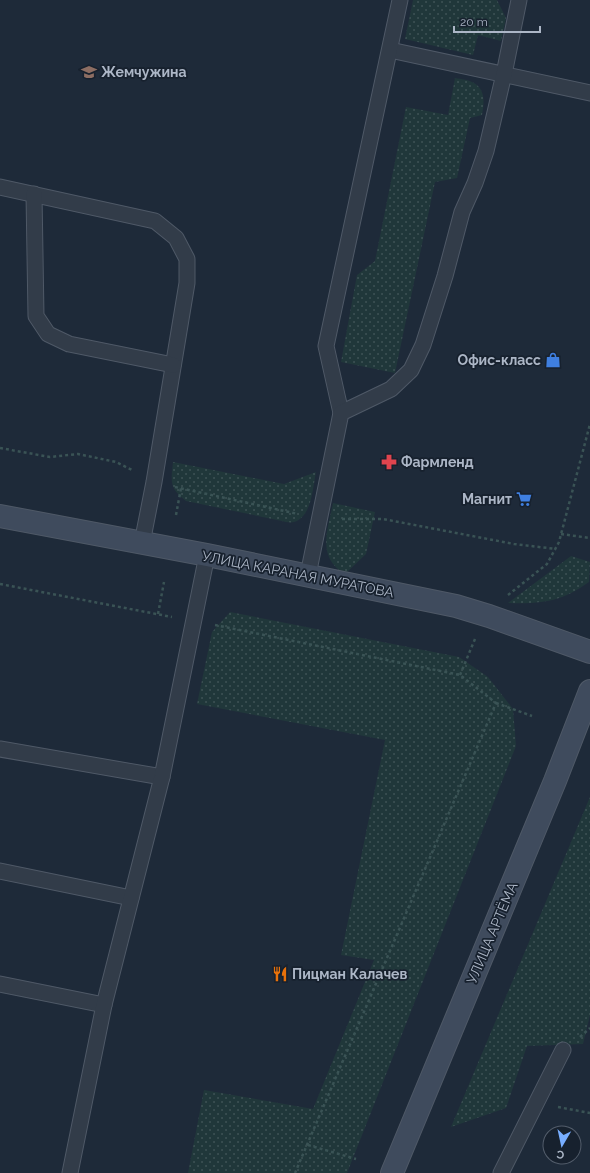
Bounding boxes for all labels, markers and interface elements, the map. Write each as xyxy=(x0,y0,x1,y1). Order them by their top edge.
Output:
scale bar xyxy=(454,8,540,34)
text: 20 m xyxy=(460,15,488,29)
school or university icon: Жемчужина xyxy=(80,63,98,81)
place label: Жемчужина xyxy=(101,64,187,80)
shop icon: Офис-класс xyxy=(544,351,562,369)
place label: Офис-класс xyxy=(458,352,541,368)
pharmacy icon: Фармленд xyxy=(380,453,398,471)
place label: Фармленд xyxy=(401,454,474,470)
supermarket icon: Магнит xyxy=(515,490,533,508)
place label: Магнит xyxy=(462,491,512,507)
street label: УЛИЦА КАРАНАЯ МУРАТОВА xyxy=(201,548,396,601)
street label: УЛИЦА АРТЁМА xyxy=(462,879,521,986)
restaurant icon: Пицман Калачев xyxy=(271,965,289,983)
place label: Пицман Калачев xyxy=(292,966,407,982)
north arrow xyxy=(542,1125,582,1165)
text: С xyxy=(555,1147,565,1161)

